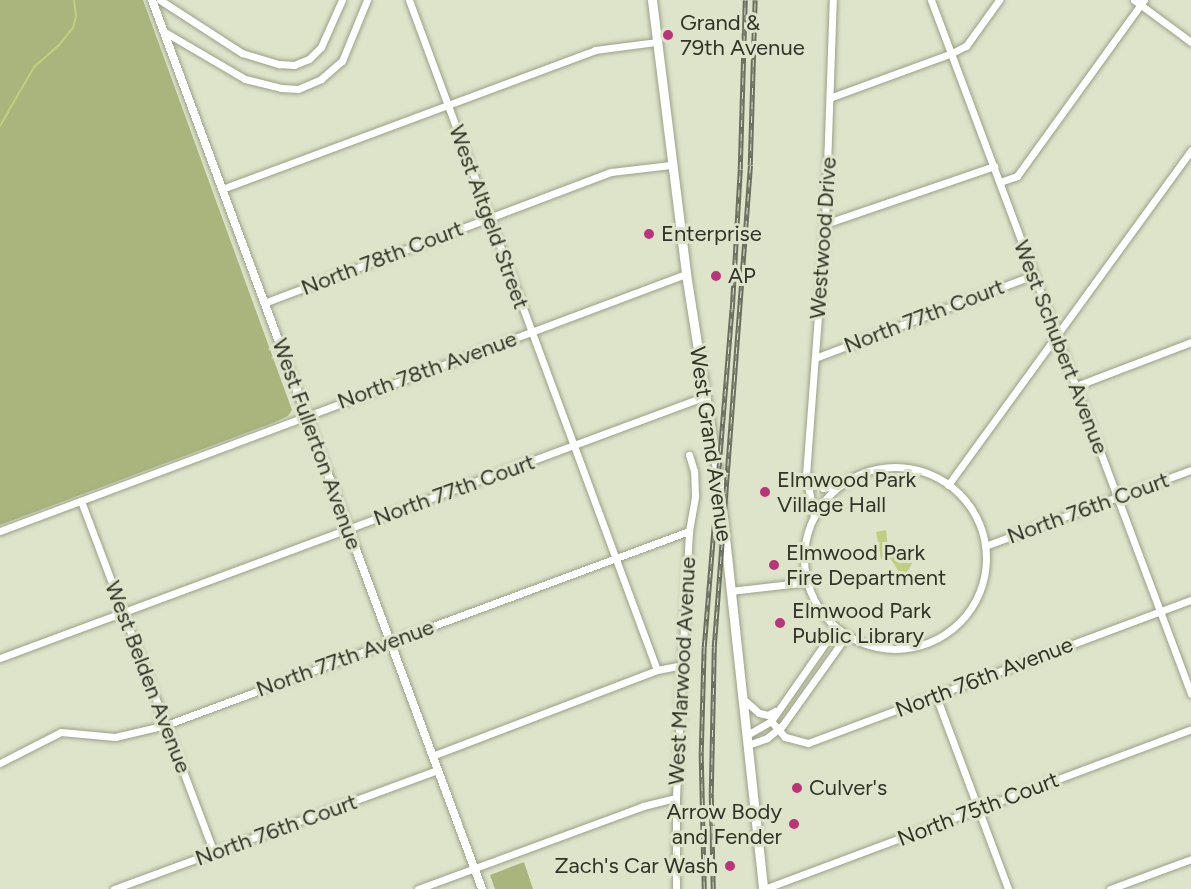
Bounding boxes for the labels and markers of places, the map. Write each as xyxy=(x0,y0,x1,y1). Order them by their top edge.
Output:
place label: Grand & 79th Avenue xyxy=(680,9,805,60)
marker: Grand & 79th Avenue xyxy=(661,28,675,42)
place label: Enterprise xyxy=(661,221,762,247)
marker: Enterprise xyxy=(642,227,656,241)
place label: AP xyxy=(728,263,756,289)
marker: AP xyxy=(709,269,723,283)
place label: Elmwood Park Village Hall xyxy=(777,466,916,518)
marker: Elmwood Park Village Hall xyxy=(758,485,772,499)
place label: Elmwood Park Fire Department xyxy=(786,539,946,590)
marker: Elmwood Park Fire Department xyxy=(767,558,781,572)
place label: Elmwood Park Public Library xyxy=(792,597,931,648)
marker: Elmwood Park Public Library xyxy=(773,616,787,630)
place label: Culver's xyxy=(809,775,887,801)
marker: Culver's xyxy=(790,781,804,795)
place label: Arrow Body and Fender xyxy=(666,798,782,849)
marker: Arrow Body and Fender xyxy=(787,817,801,831)
place label: Zach's Car Wash xyxy=(554,853,718,879)
marker: Zach's Car Wash xyxy=(723,859,737,873)

